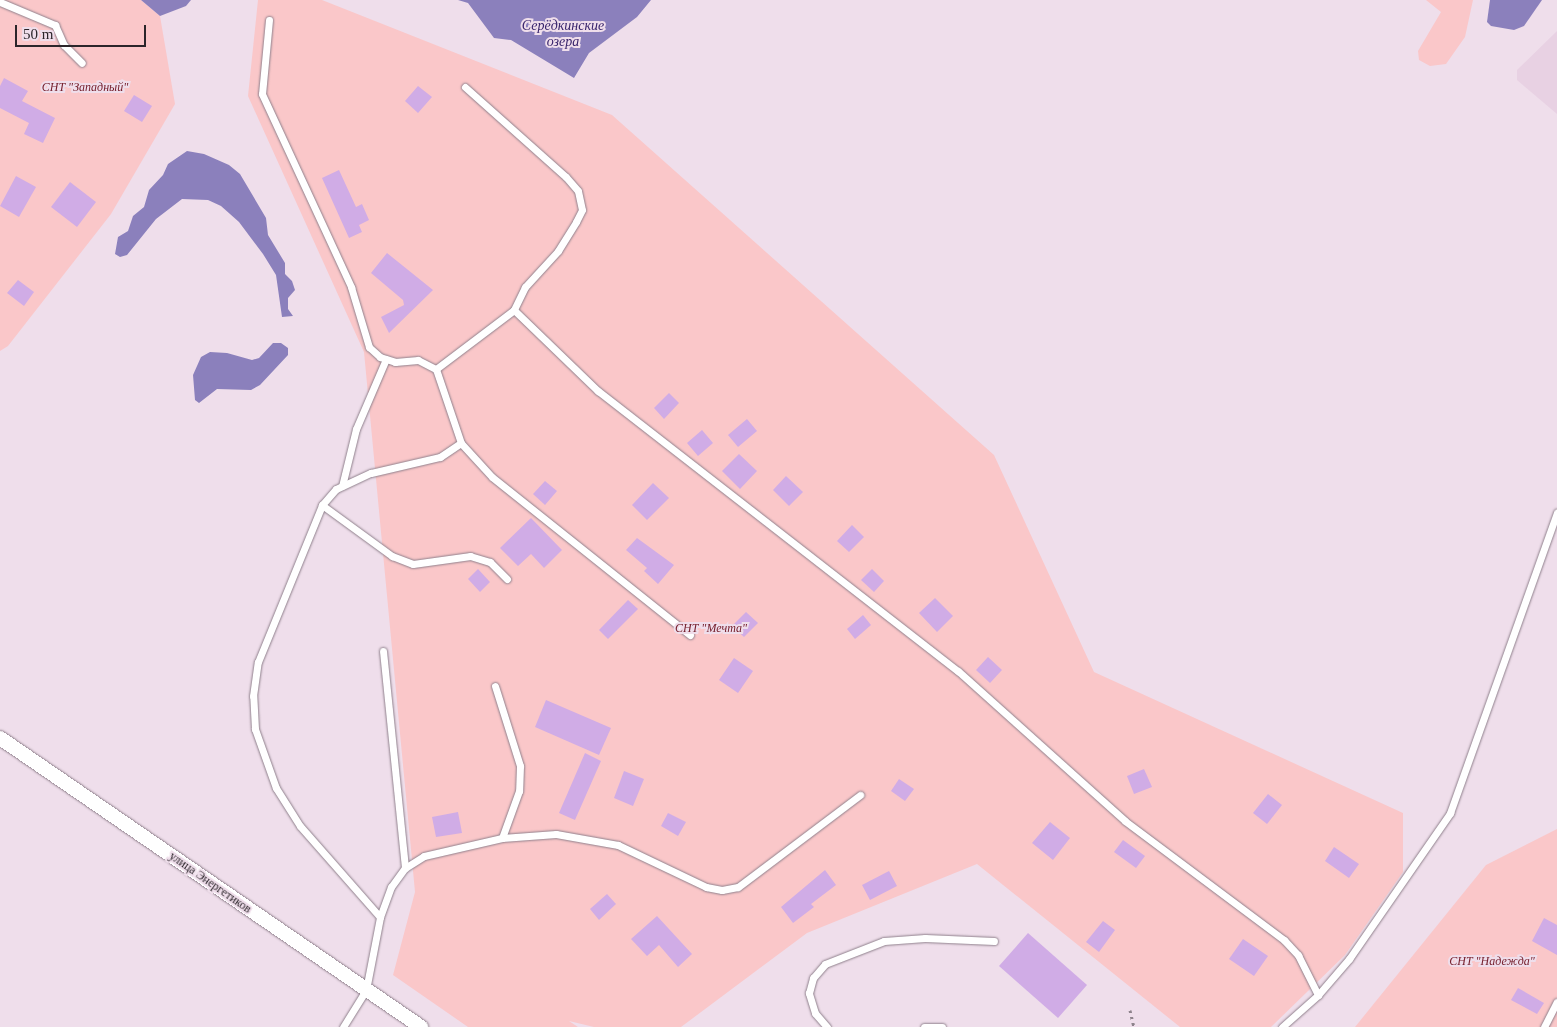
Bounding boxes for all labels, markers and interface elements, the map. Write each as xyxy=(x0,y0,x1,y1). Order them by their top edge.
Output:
scale bar xyxy=(18,15,149,47)
water label: Серёдкинские озера xyxy=(522,18,604,50)
text: 50 m xyxy=(23,26,53,42)
park label: СНТ "Западный" xyxy=(42,81,128,95)
park label: СНТ "Мечта" xyxy=(675,622,747,636)
street label: улица Энергетиков xyxy=(166,849,254,917)
park label: СНТ "Надежда" xyxy=(1449,955,1535,969)

